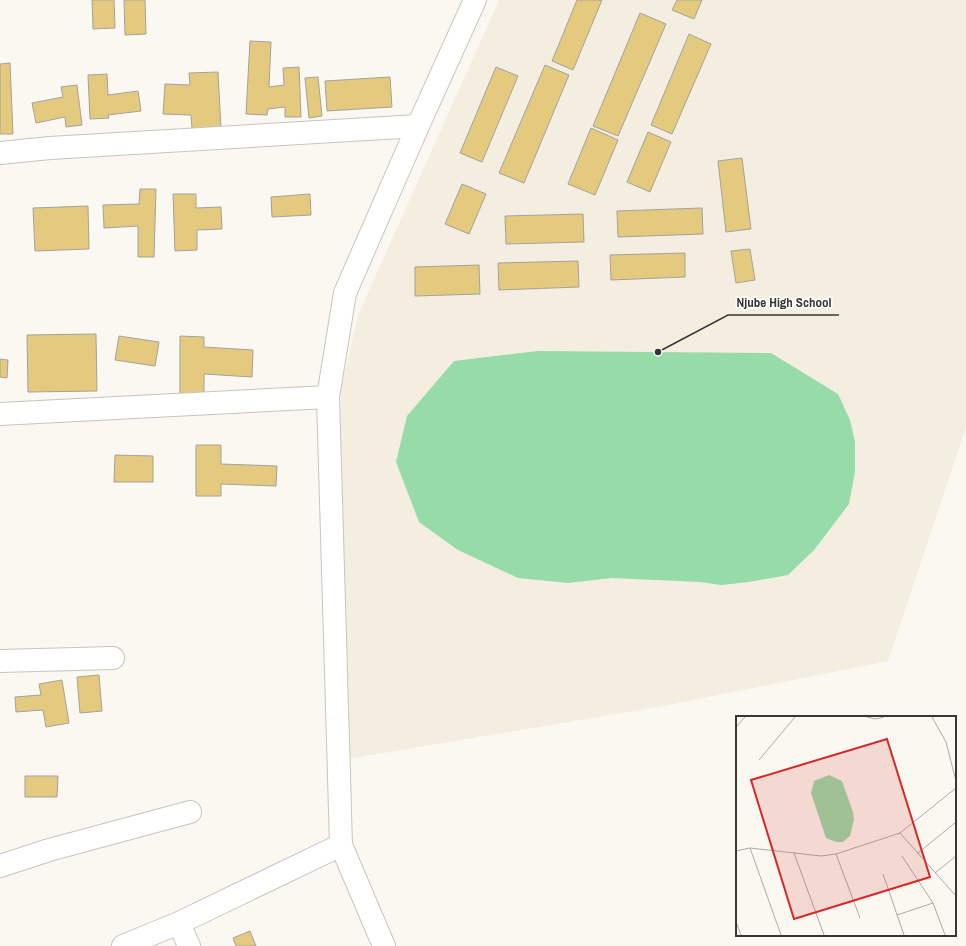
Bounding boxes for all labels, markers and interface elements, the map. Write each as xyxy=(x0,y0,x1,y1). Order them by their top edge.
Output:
callout: Njube High School xyxy=(728,290,839,315)
text: Njube High School xyxy=(737,294,831,311)
inset map xyxy=(736,716,956,936)

